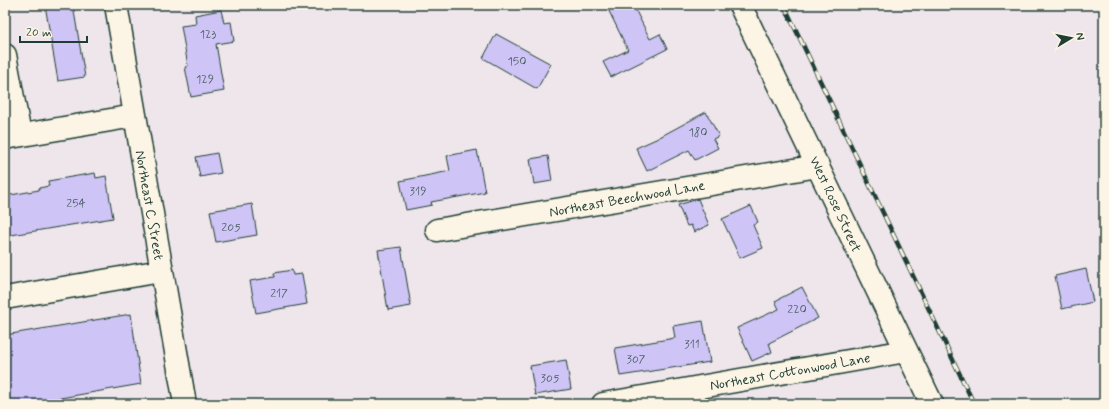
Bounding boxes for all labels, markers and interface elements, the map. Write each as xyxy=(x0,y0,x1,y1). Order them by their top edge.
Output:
scale bar xyxy=(20,18,87,44)
north arrow xyxy=(1051,18,1091,58)
text: 20 m xyxy=(26,25,52,41)
house number: 123 xyxy=(200,27,216,43)
text: N xyxy=(1072,32,1087,41)
house number: 150 xyxy=(508,54,526,70)
house number: 129 xyxy=(196,72,214,88)
house number: 180 xyxy=(688,125,708,141)
street label: Northeast C Street xyxy=(131,149,168,261)
street label: West Rose Street xyxy=(805,154,865,256)
street label: Northeast Beechwood Lane xyxy=(548,176,707,222)
house number: 319 xyxy=(410,184,426,200)
house number: 254 xyxy=(66,196,86,212)
house number: 205 xyxy=(221,220,241,236)
house number: 217 xyxy=(270,286,288,302)
house number: 220 xyxy=(787,302,807,318)
house number: 311 xyxy=(684,337,700,353)
street label: Northeast Cottonwood Lane xyxy=(709,349,872,395)
house number: 307 xyxy=(627,352,646,368)
house number: 305 xyxy=(541,371,560,387)

